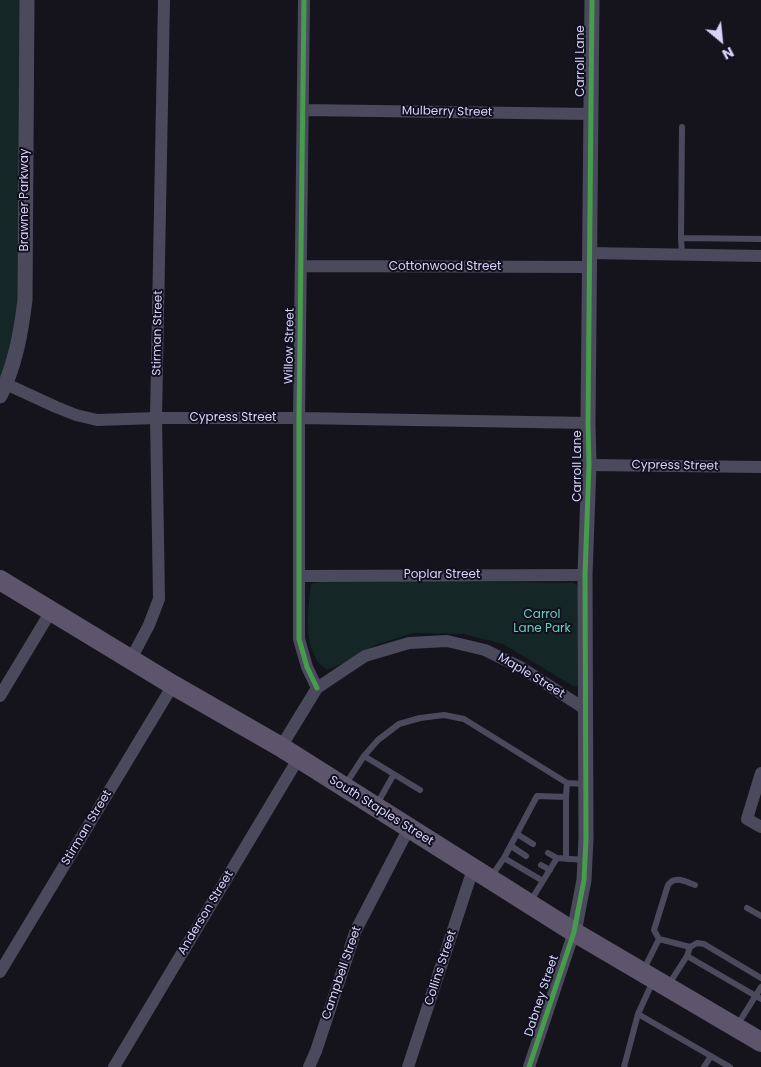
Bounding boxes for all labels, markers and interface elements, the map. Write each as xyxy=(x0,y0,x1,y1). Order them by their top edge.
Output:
north arrow xyxy=(696,15,746,65)
street label: Carroll Lane xyxy=(574,25,588,97)
text: N xyxy=(719,42,737,65)
street label: Mulberry Street xyxy=(402,104,492,120)
street label: Brawner Parkway xyxy=(18,148,32,252)
street label: Cottonwood Street xyxy=(389,260,501,274)
street label: Stirman Street xyxy=(150,290,166,376)
street label: Willow Street xyxy=(282,308,298,384)
street label: Cypress Street xyxy=(190,411,276,425)
street label: Carroll Lane xyxy=(571,430,585,502)
street label: Cypress Street xyxy=(631,458,719,474)
street label: Poplar Street xyxy=(404,568,480,582)
park label: Carrol Lane Park xyxy=(513,608,571,636)
street label: Maple Street xyxy=(495,650,567,702)
street label: South Staples Street xyxy=(326,773,436,849)
street label: Stirman Street xyxy=(59,788,115,868)
street label: Anderson Street xyxy=(175,868,237,958)
street label: Campbell Street xyxy=(319,924,365,1022)
street label: Collins Street xyxy=(422,929,460,1007)
street label: Dabney Street xyxy=(522,953,562,1039)

